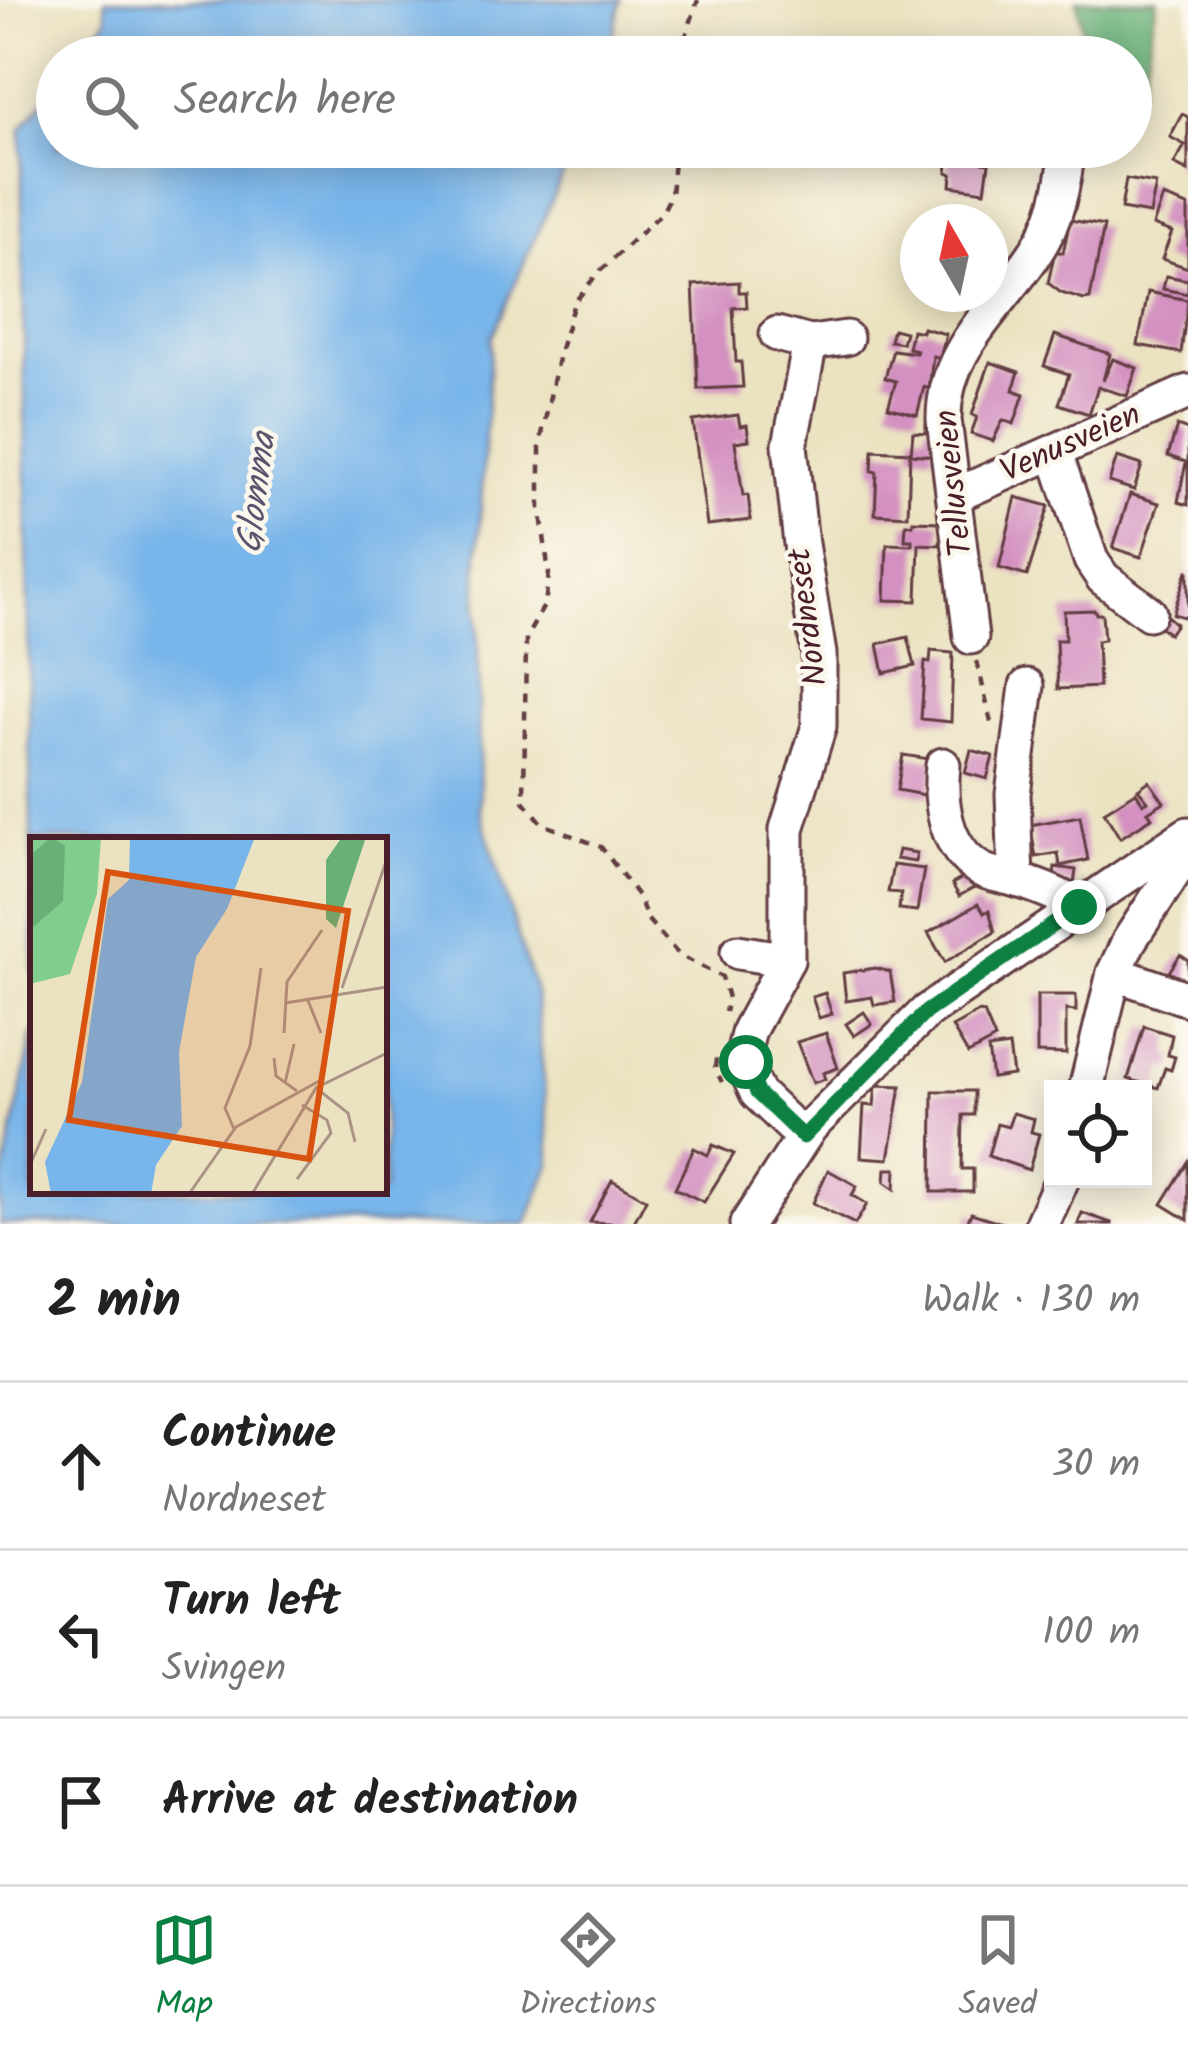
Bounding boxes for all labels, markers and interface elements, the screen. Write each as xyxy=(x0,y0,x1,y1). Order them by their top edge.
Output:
search box xyxy=(36,36,1152,168)
text: Search here xyxy=(174,66,396,138)
icon: search xyxy=(78,69,144,135)
north arrow xyxy=(900,204,1008,312)
street label: Venusveien xyxy=(992,389,1150,499)
street label: Tellusveien xyxy=(921,407,989,559)
water label: Glomma xyxy=(222,427,294,557)
street label: Nordneset xyxy=(774,544,844,689)
inset map xyxy=(30,837,387,1194)
route end xyxy=(1052,880,1106,934)
route start xyxy=(719,1035,773,1089)
map controls xyxy=(1044,1080,1152,1188)
button: locate xyxy=(1044,1080,1152,1188)
text: 2 min xyxy=(48,1262,181,1343)
text: Walk · 130 m xyxy=(922,1271,1140,1333)
text: Continue xyxy=(162,1399,336,1471)
icon: ahead xyxy=(48,1433,114,1499)
text: 30 m xyxy=(1052,1435,1140,1497)
text: Nordneset xyxy=(162,1471,326,1533)
text: Turn left xyxy=(162,1567,341,1639)
icon: left xyxy=(48,1601,114,1667)
text: 100 m xyxy=(1042,1603,1140,1665)
text: Svingen xyxy=(162,1639,286,1701)
text: Arrive at destination xyxy=(162,1766,578,1838)
icon: arrive xyxy=(48,1769,114,1835)
tab: Map xyxy=(151,1907,217,2032)
tab: Directions xyxy=(519,1907,656,2032)
tab: Saved xyxy=(959,1907,1037,2032)

